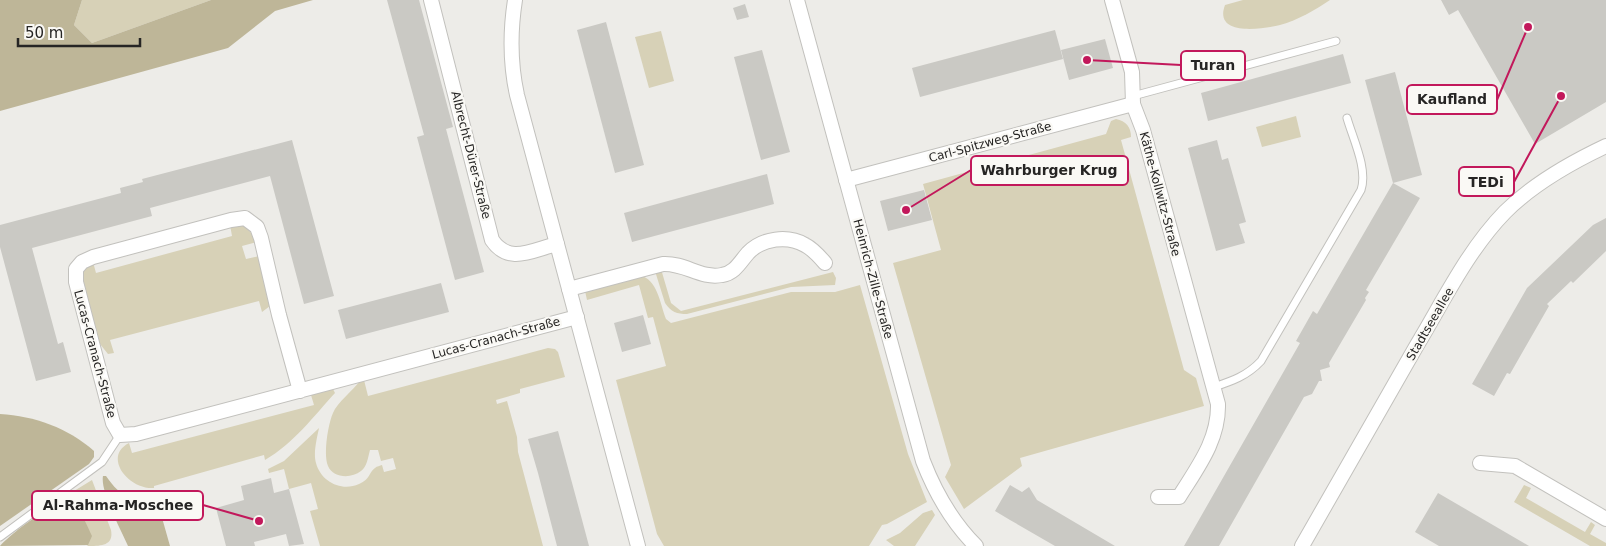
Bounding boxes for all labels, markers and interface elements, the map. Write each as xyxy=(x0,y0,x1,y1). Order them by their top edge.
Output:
scale bar xyxy=(18,15,140,47)
text: 50 m xyxy=(25,24,63,42)
callout: Turan xyxy=(1181,51,1245,80)
text: Turan xyxy=(1191,57,1235,73)
callout: Kaufland xyxy=(1407,85,1497,114)
street label: Albrecht-Dürer-Straße xyxy=(448,90,494,220)
text: Kaufland xyxy=(1417,91,1487,107)
street label: Carl-Spitzweg-Straße xyxy=(927,119,1053,165)
street label: Käthe-Kollwitz-Straße xyxy=(1137,130,1183,258)
callout: Wahrburger Krug xyxy=(971,156,1128,185)
text: Wahrburger Krug xyxy=(980,162,1118,178)
callout: TEDi xyxy=(1459,167,1514,196)
text: TEDi xyxy=(1468,174,1504,190)
street label: Heinrich-Zille-Straße xyxy=(850,217,896,341)
street label: Stadtseeallee xyxy=(1403,285,1457,363)
street label: Lucas-Cranach-Straße xyxy=(71,288,119,420)
street label: Lucas-Cranach-Straße xyxy=(430,314,562,362)
callout: Al-Rahma-Moschee xyxy=(32,491,203,520)
text: Al-Rahma-Moschee xyxy=(43,497,193,513)

